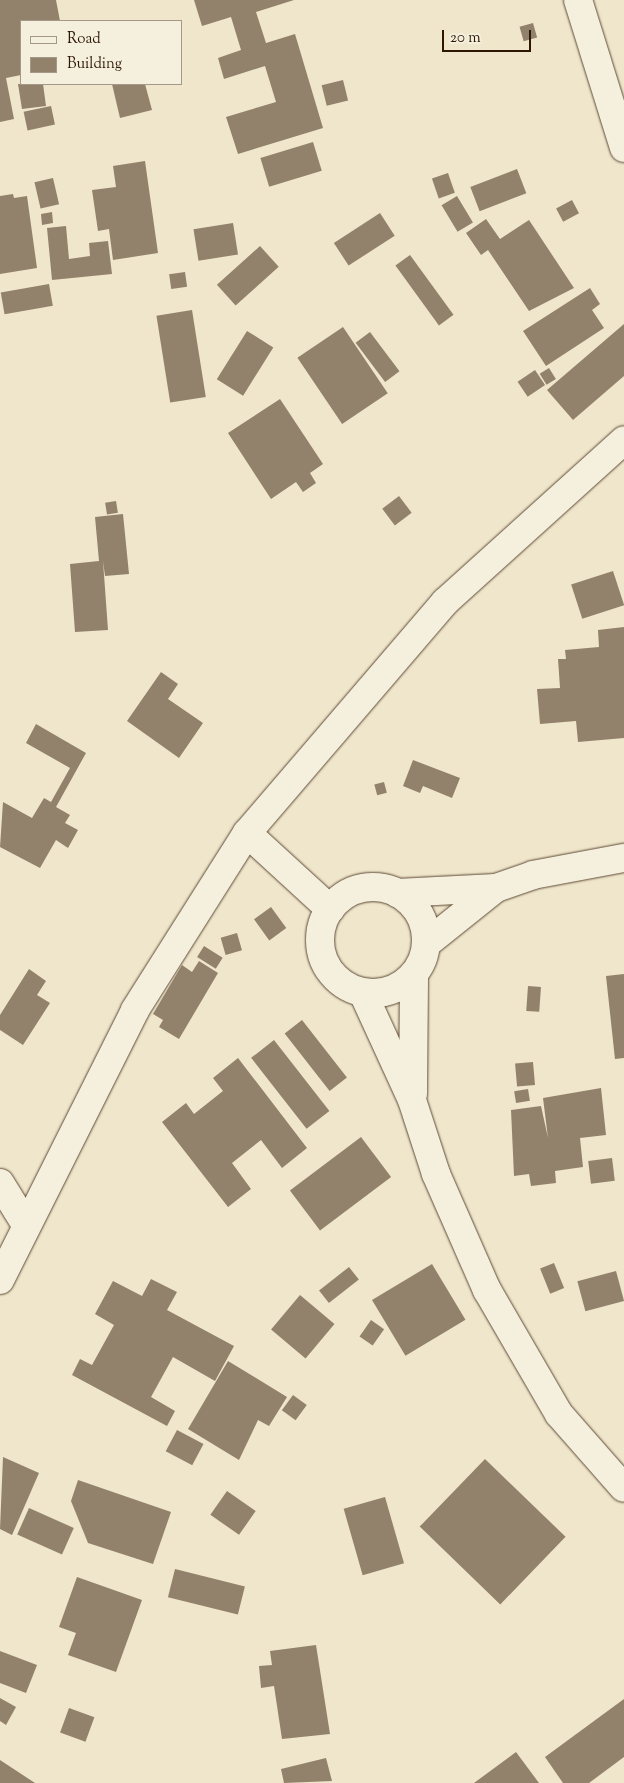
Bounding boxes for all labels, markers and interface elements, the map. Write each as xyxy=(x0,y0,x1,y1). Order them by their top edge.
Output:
legend xyxy=(20,20,182,85)
scale bar xyxy=(444,20,533,52)
text: 20 m xyxy=(450,28,481,49)
text: Road xyxy=(67,29,101,50)
text: Building xyxy=(67,54,122,75)

